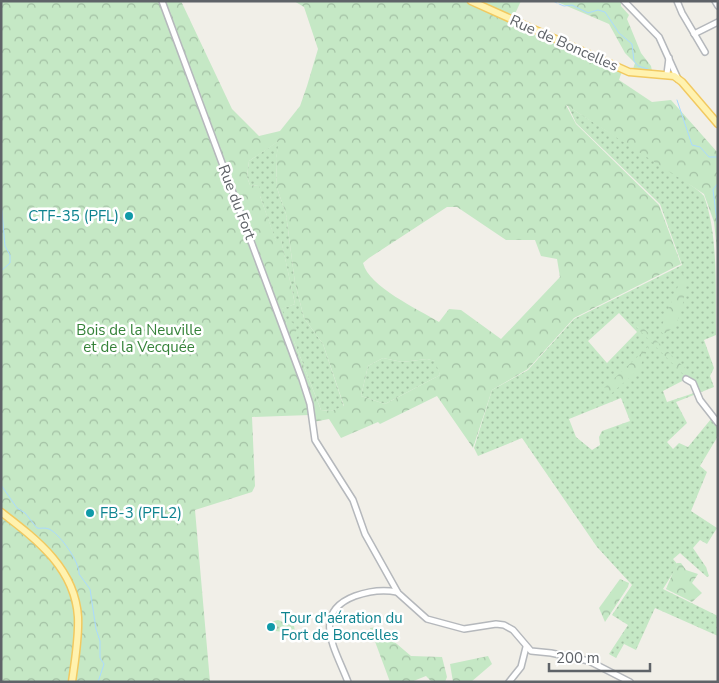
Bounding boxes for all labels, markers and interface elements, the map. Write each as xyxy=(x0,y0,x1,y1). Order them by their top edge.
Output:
street label: Rue de Boncelles xyxy=(507,10,621,76)
street label: Rue du Fort xyxy=(214,162,261,243)
place label: CTF-35 (PFL) xyxy=(28,206,119,226)
marker: CTF-35 (PFL) xyxy=(123,210,135,222)
park label: Bois de la Neuville et de la Vecquée xyxy=(76,320,202,357)
place label: FB-3 (PFL2) xyxy=(100,503,182,523)
marker: FB-3 (PFL2) xyxy=(84,507,96,519)
place label: Tour d'aération du Fort de Boncelles xyxy=(281,608,403,645)
marker: Tour d'aération du Fort de Boncelles xyxy=(265,621,277,633)
scale bar xyxy=(549,640,650,672)
text: 200 m xyxy=(556,648,600,668)

